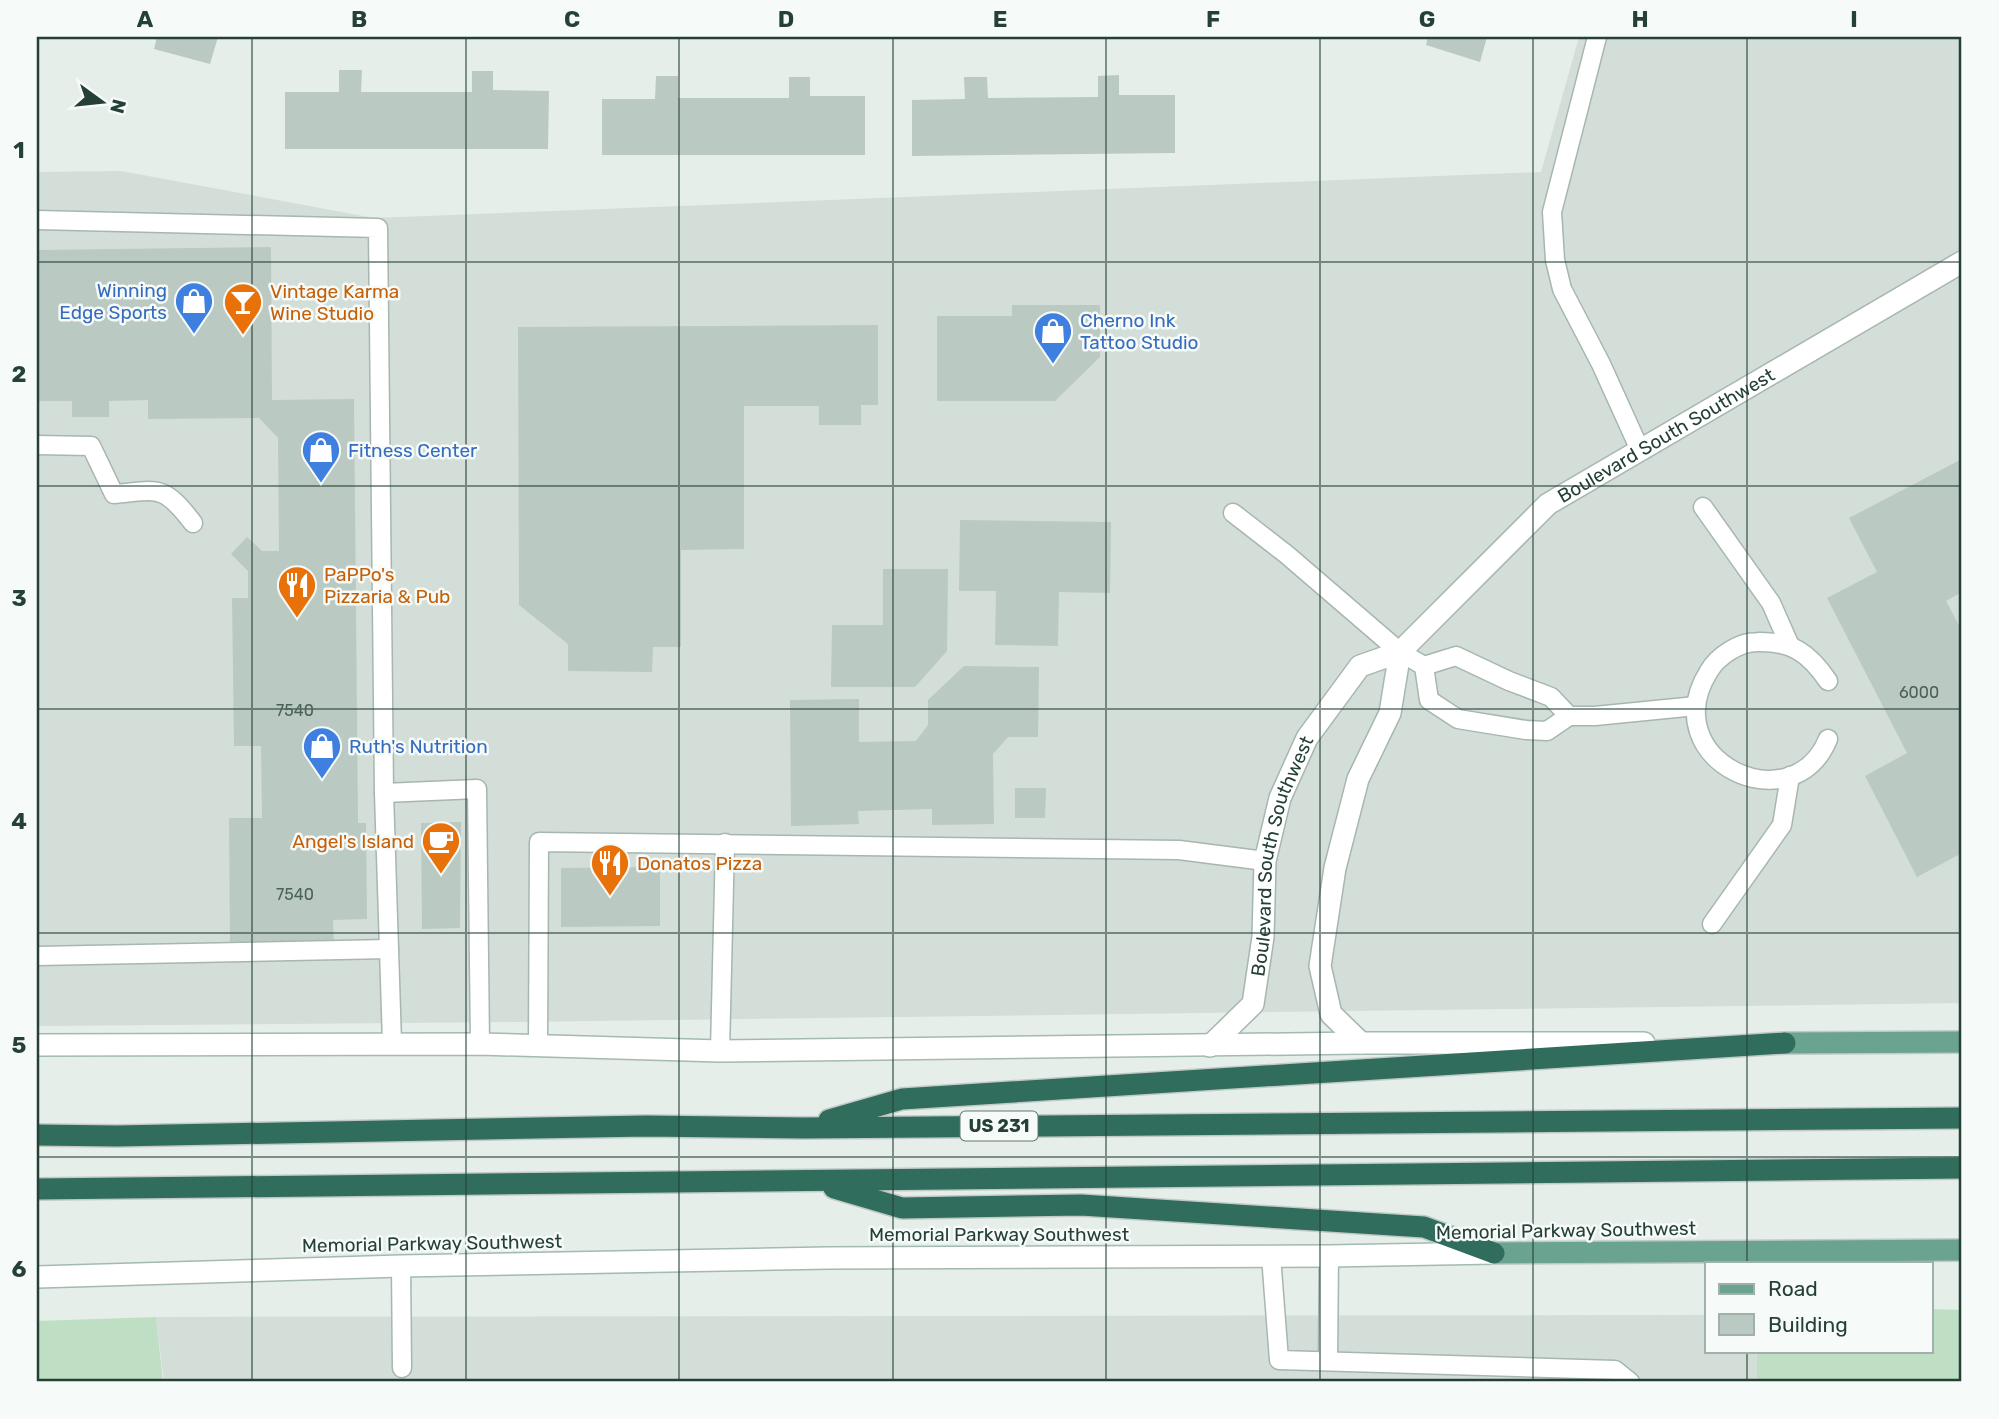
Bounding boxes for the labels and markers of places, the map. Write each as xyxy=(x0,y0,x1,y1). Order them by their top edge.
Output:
place label: Winning Edge Sports xyxy=(59,279,167,324)
shop icon: Winning Edge Sports xyxy=(173,280,215,335)
place label: Vintage Karma Wine Studio xyxy=(270,280,399,325)
bar icon: Vintage Karma Wine Studio xyxy=(222,281,264,336)
place label: Cherno Ink Tattoo Studio xyxy=(1080,309,1198,354)
shop icon: Cherno Ink Tattoo Studio xyxy=(1032,310,1074,365)
shop icon: Fitness Center xyxy=(300,429,342,484)
place label: Fitness Center xyxy=(348,439,478,462)
place label: PaPPo's Pizzaria & Pub xyxy=(324,563,450,608)
restaurant icon: PaPPo's Pizzaria & Pub xyxy=(276,564,318,619)
shop icon: Ruth's Nutrition xyxy=(301,725,343,780)
place label: Ruth's Nutrition xyxy=(349,735,488,758)
cafe icon: Angel's Island xyxy=(420,820,462,875)
place label: Angel's Island xyxy=(292,830,414,853)
restaurant icon: Donatos Pizza xyxy=(589,842,631,897)
place label: Donatos Pizza xyxy=(637,852,762,875)

